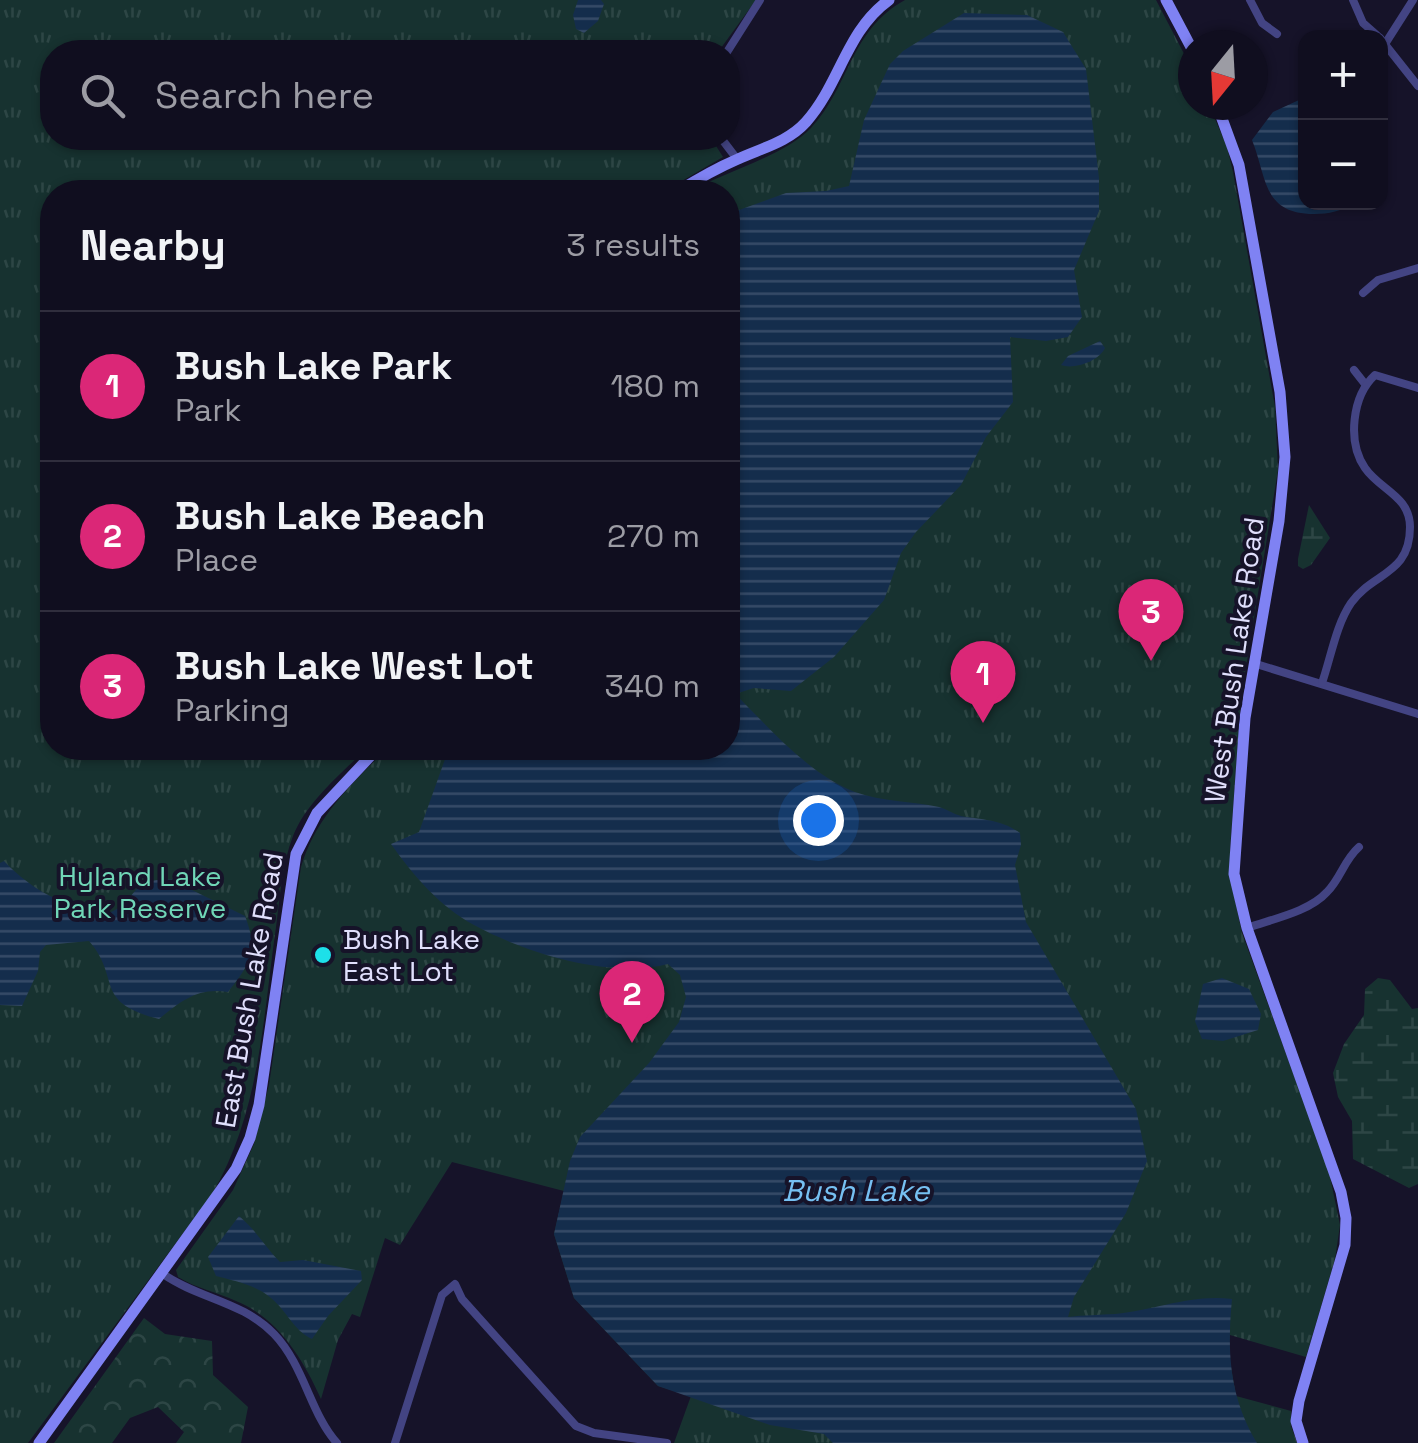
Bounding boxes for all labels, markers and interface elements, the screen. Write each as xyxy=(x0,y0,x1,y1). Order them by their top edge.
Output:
north arrow xyxy=(1178,30,1268,120)
map controls xyxy=(1298,30,1388,210)
button: + xyxy=(1298,30,1388,120)
search box xyxy=(40,40,740,150)
icon: search xyxy=(75,68,130,123)
text: Search here xyxy=(155,71,374,119)
button: − xyxy=(1298,120,1388,210)
text: Nearby xyxy=(80,219,226,272)
text: 3 results xyxy=(566,225,700,265)
text: Bush Lake Park xyxy=(175,342,452,390)
text: 1 xyxy=(105,366,120,406)
text: 180 m xyxy=(610,366,700,406)
text: Park xyxy=(175,390,242,430)
text: Bush Lake Beach xyxy=(175,492,485,540)
street label: West Bush Lake Road xyxy=(1196,515,1272,805)
text: 2 xyxy=(103,516,122,556)
text: 270 m xyxy=(607,516,700,556)
text: Place xyxy=(175,540,258,580)
pin: 3 xyxy=(1118,578,1184,661)
pin: 1 xyxy=(950,640,1016,723)
text: Bush Lake West Lot xyxy=(175,642,534,690)
text: 3 xyxy=(103,666,122,706)
text: 340 m xyxy=(604,666,700,706)
text: Parking xyxy=(175,690,290,730)
your location xyxy=(793,795,844,846)
street label: East Bush Lake Road xyxy=(207,849,291,1131)
park label: Hyland Lake Park Reserve xyxy=(54,858,226,926)
place label: Bush Lake East Lot xyxy=(343,921,480,989)
marker: Bush Lake East Lot xyxy=(312,944,334,966)
pin: 2 xyxy=(600,960,664,1043)
water label: Bush Lake xyxy=(783,1171,931,1210)

